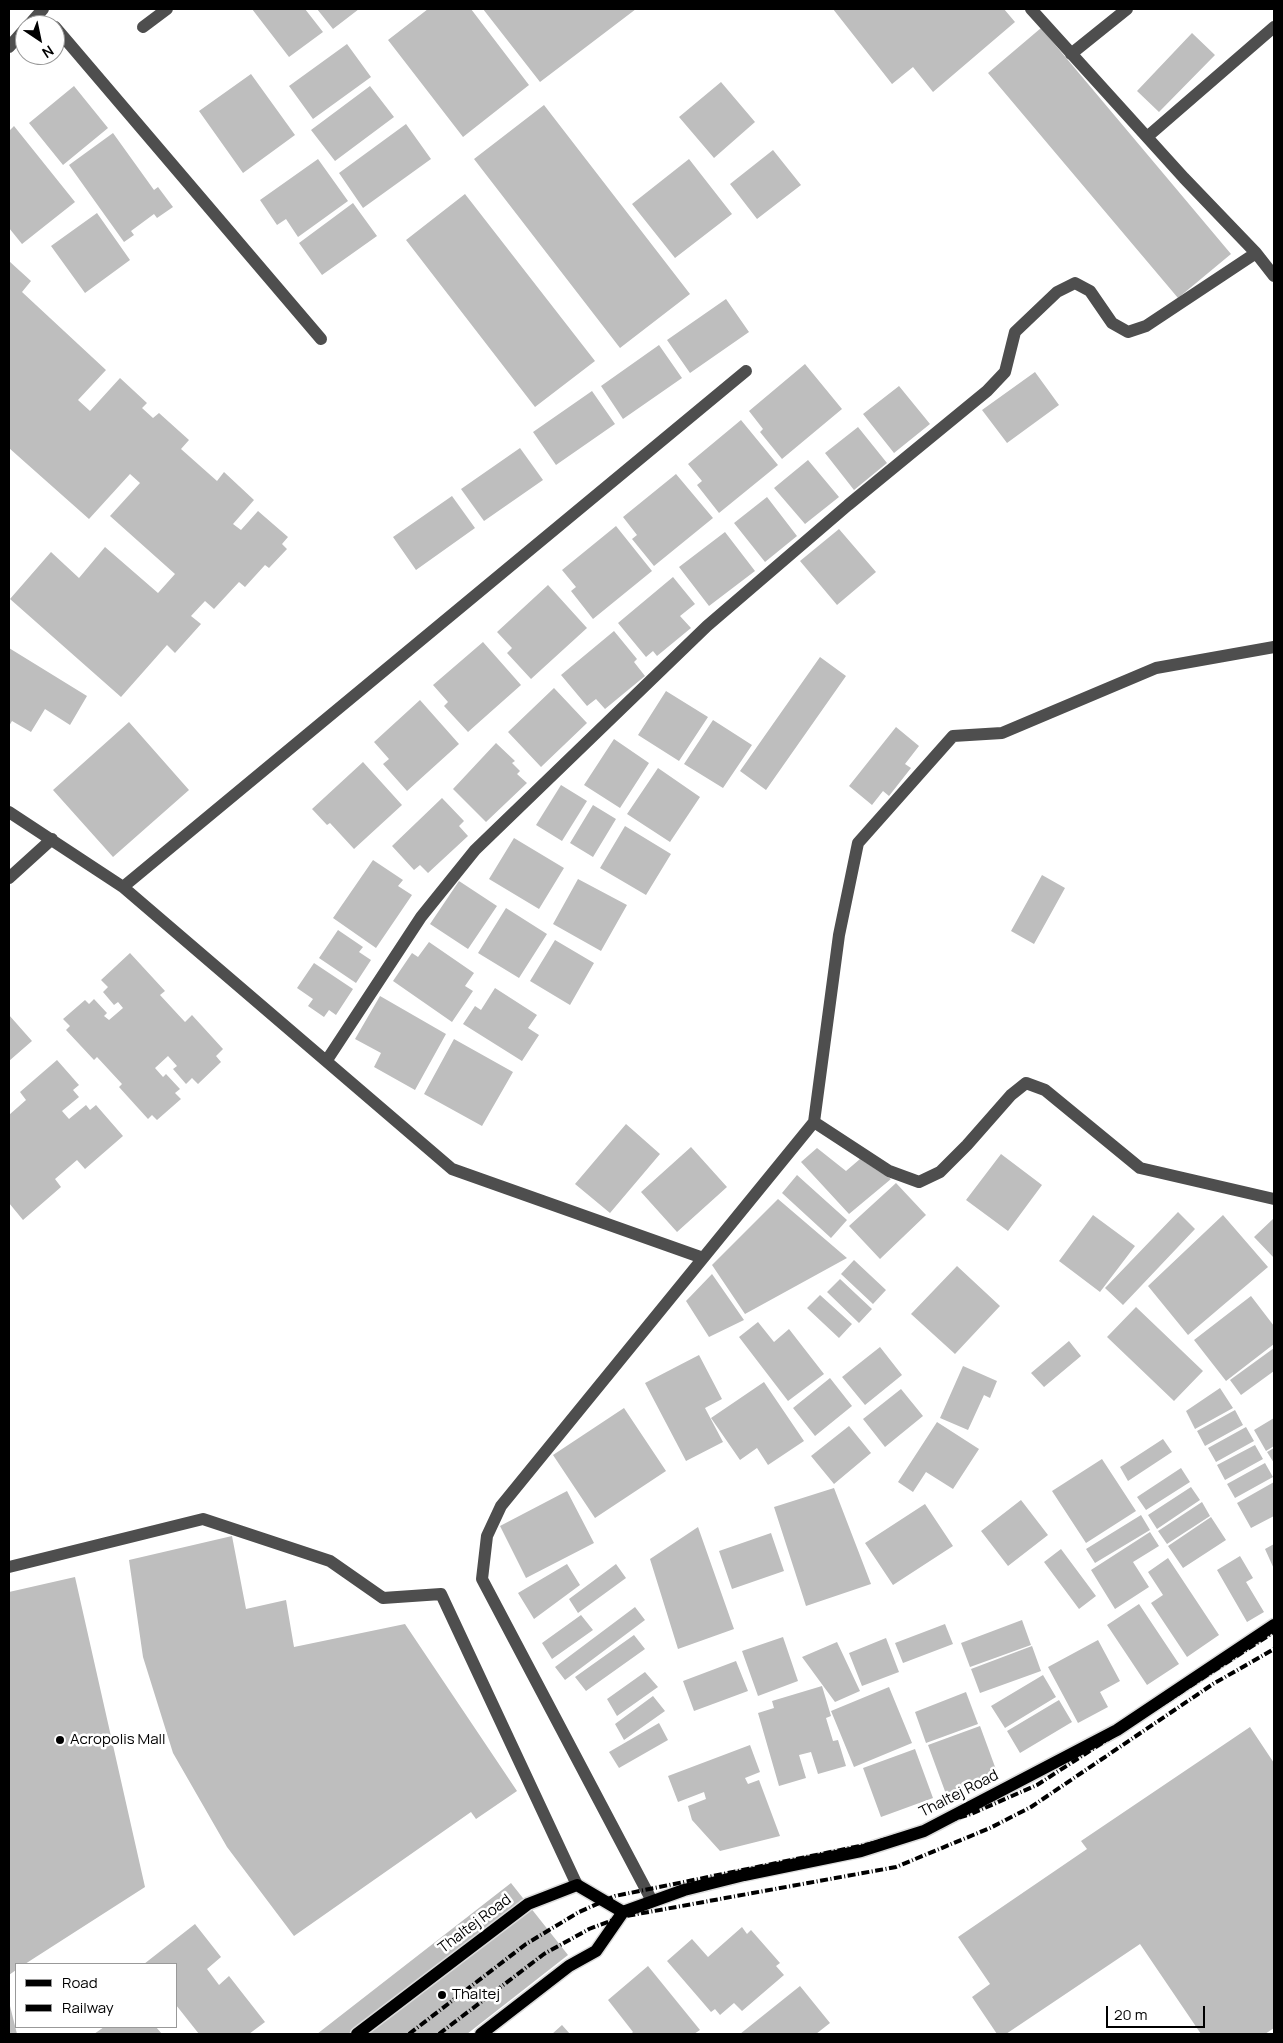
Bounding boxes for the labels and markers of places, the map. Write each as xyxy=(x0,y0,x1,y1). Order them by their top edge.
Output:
place label: Acropolis Mall xyxy=(70,1731,166,1749)
marker: Acropolis Mall xyxy=(54,1734,66,1746)
place label: Thaltej xyxy=(452,1986,500,2004)
marker: Thaltej xyxy=(436,1989,448,2001)

